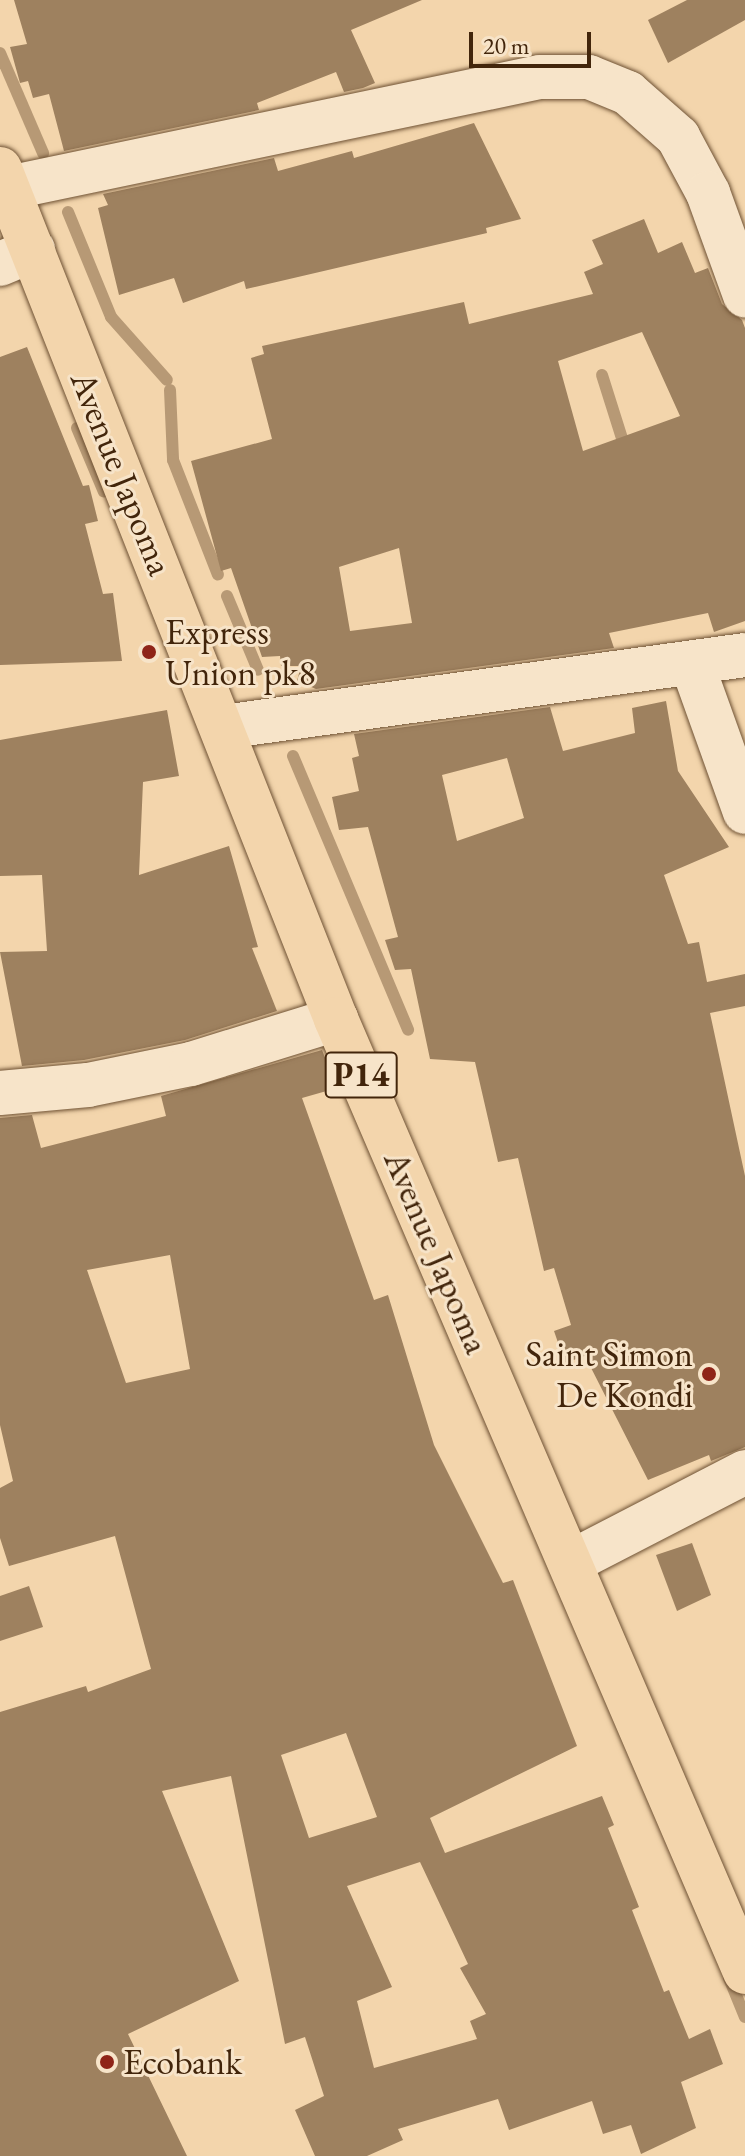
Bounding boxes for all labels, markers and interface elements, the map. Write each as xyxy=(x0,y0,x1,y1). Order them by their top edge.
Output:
scale bar xyxy=(473,16,595,66)
text: 20 m xyxy=(483,30,530,61)
street label: Avenue Japoma xyxy=(62,365,182,581)
place label: Express Union pk8 xyxy=(165,609,316,694)
marker: Express Union pk8 xyxy=(140,643,158,661)
road number: P14 xyxy=(323,1045,399,1105)
street label: Avenue Japoma xyxy=(375,1144,499,1360)
place label: Saint Simon De Kondi xyxy=(525,1331,693,1416)
marker: Saint Simon De Kondi xyxy=(700,1365,718,1383)
place label: Ecobank xyxy=(123,2040,242,2084)
marker: Ecobank xyxy=(98,2053,116,2071)

